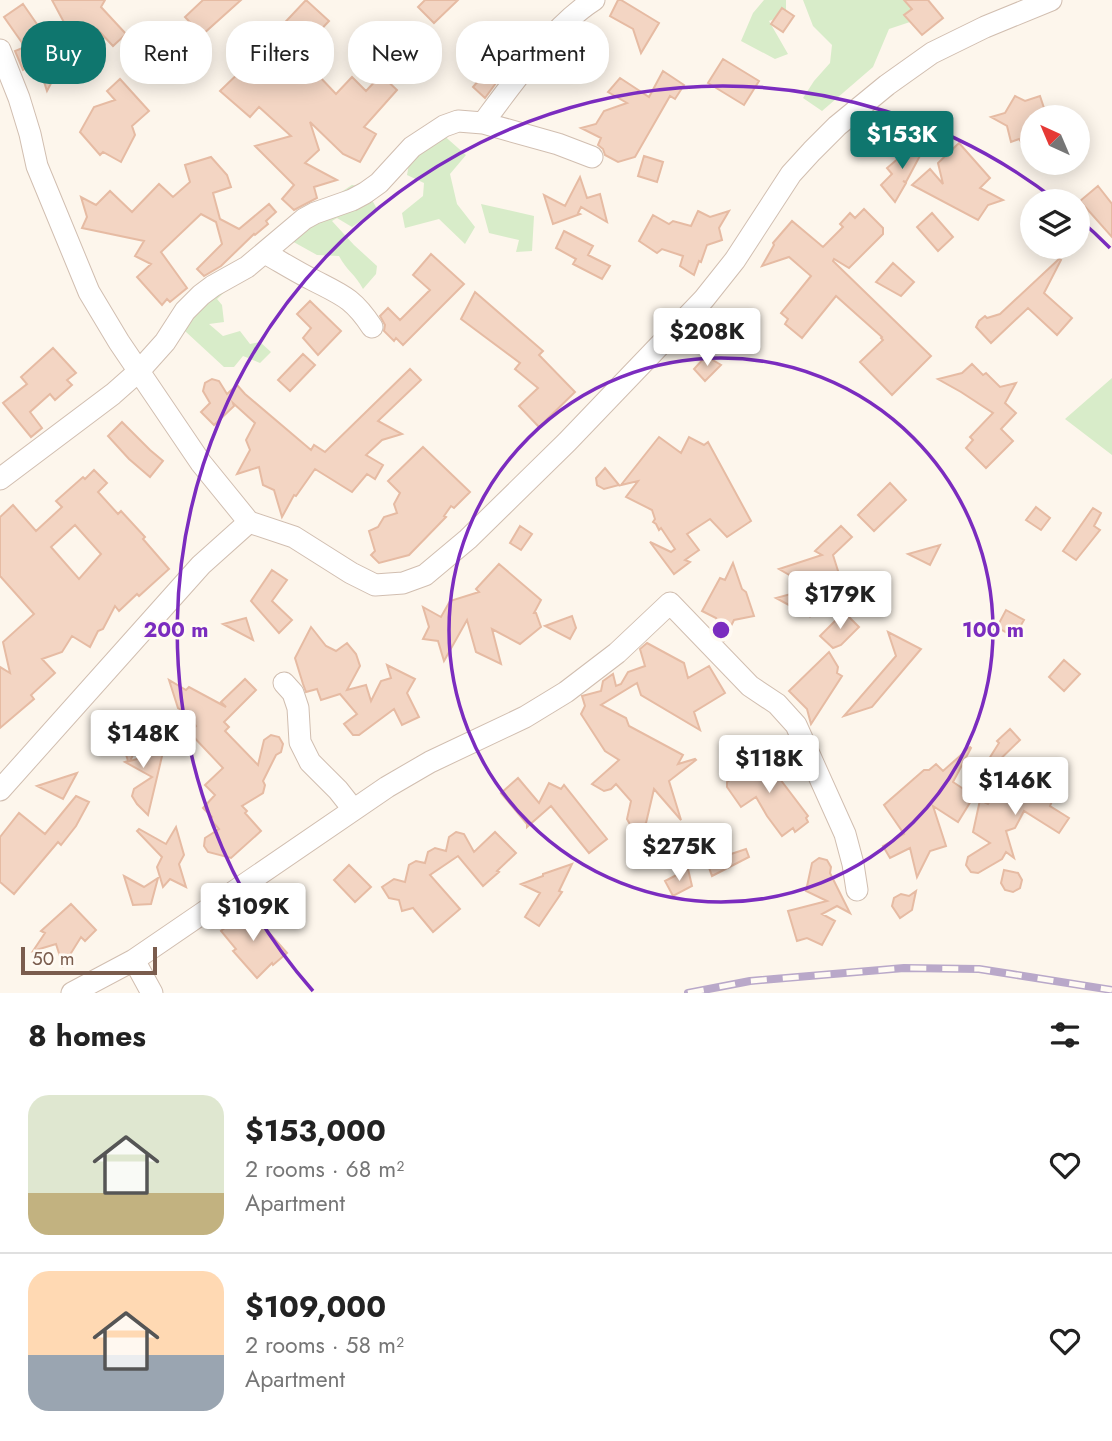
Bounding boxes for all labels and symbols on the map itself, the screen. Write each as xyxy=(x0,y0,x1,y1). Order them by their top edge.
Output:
north arrow xyxy=(1020,105,1090,175)
pin: $153K xyxy=(853,111,951,171)
pin: $208K xyxy=(658,308,756,368)
pin: $179K xyxy=(791,572,889,631)
text: 200 m xyxy=(143,615,209,645)
text: 100 m xyxy=(962,615,1024,645)
centre of rings xyxy=(709,618,733,642)
pin: $148K xyxy=(94,710,192,770)
pin: $118K xyxy=(720,736,818,795)
pin: $146K xyxy=(966,758,1064,817)
pin: $275K xyxy=(630,824,728,883)
pin: $109K xyxy=(204,884,302,943)
scale bar xyxy=(21,944,158,976)

